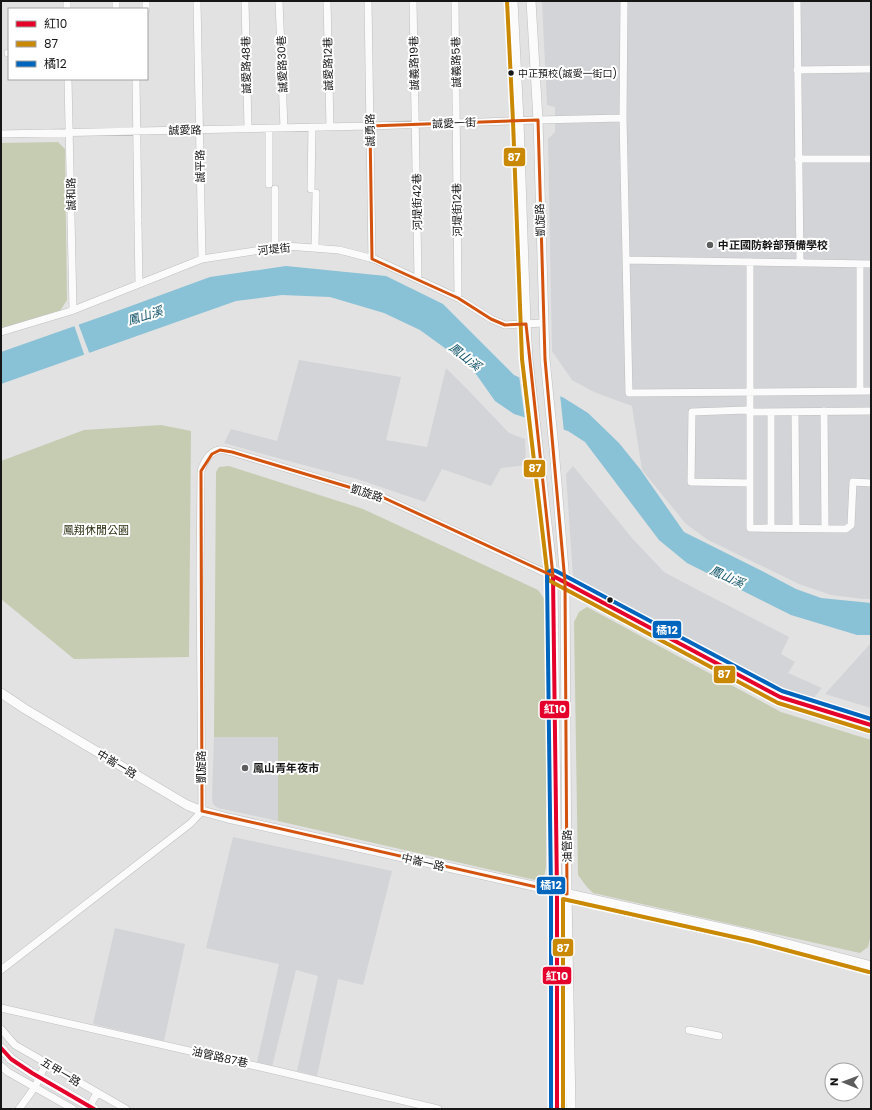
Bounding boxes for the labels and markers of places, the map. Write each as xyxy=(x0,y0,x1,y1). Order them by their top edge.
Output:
place label: 中正預校(誠愛一街口) xyxy=(518,66,617,81)
marker: 中正預校(誠愛一街口) xyxy=(506,68,516,78)
place label: 中正國防幹部預備學校 xyxy=(718,237,828,253)
marker: 中正國防幹部預備學校 xyxy=(705,240,715,250)
unlabelled marker xyxy=(605,595,615,605)
place label: 鳳山青年夜市 xyxy=(253,760,319,776)
marker: 鳳山青年夜市 xyxy=(240,763,250,773)

